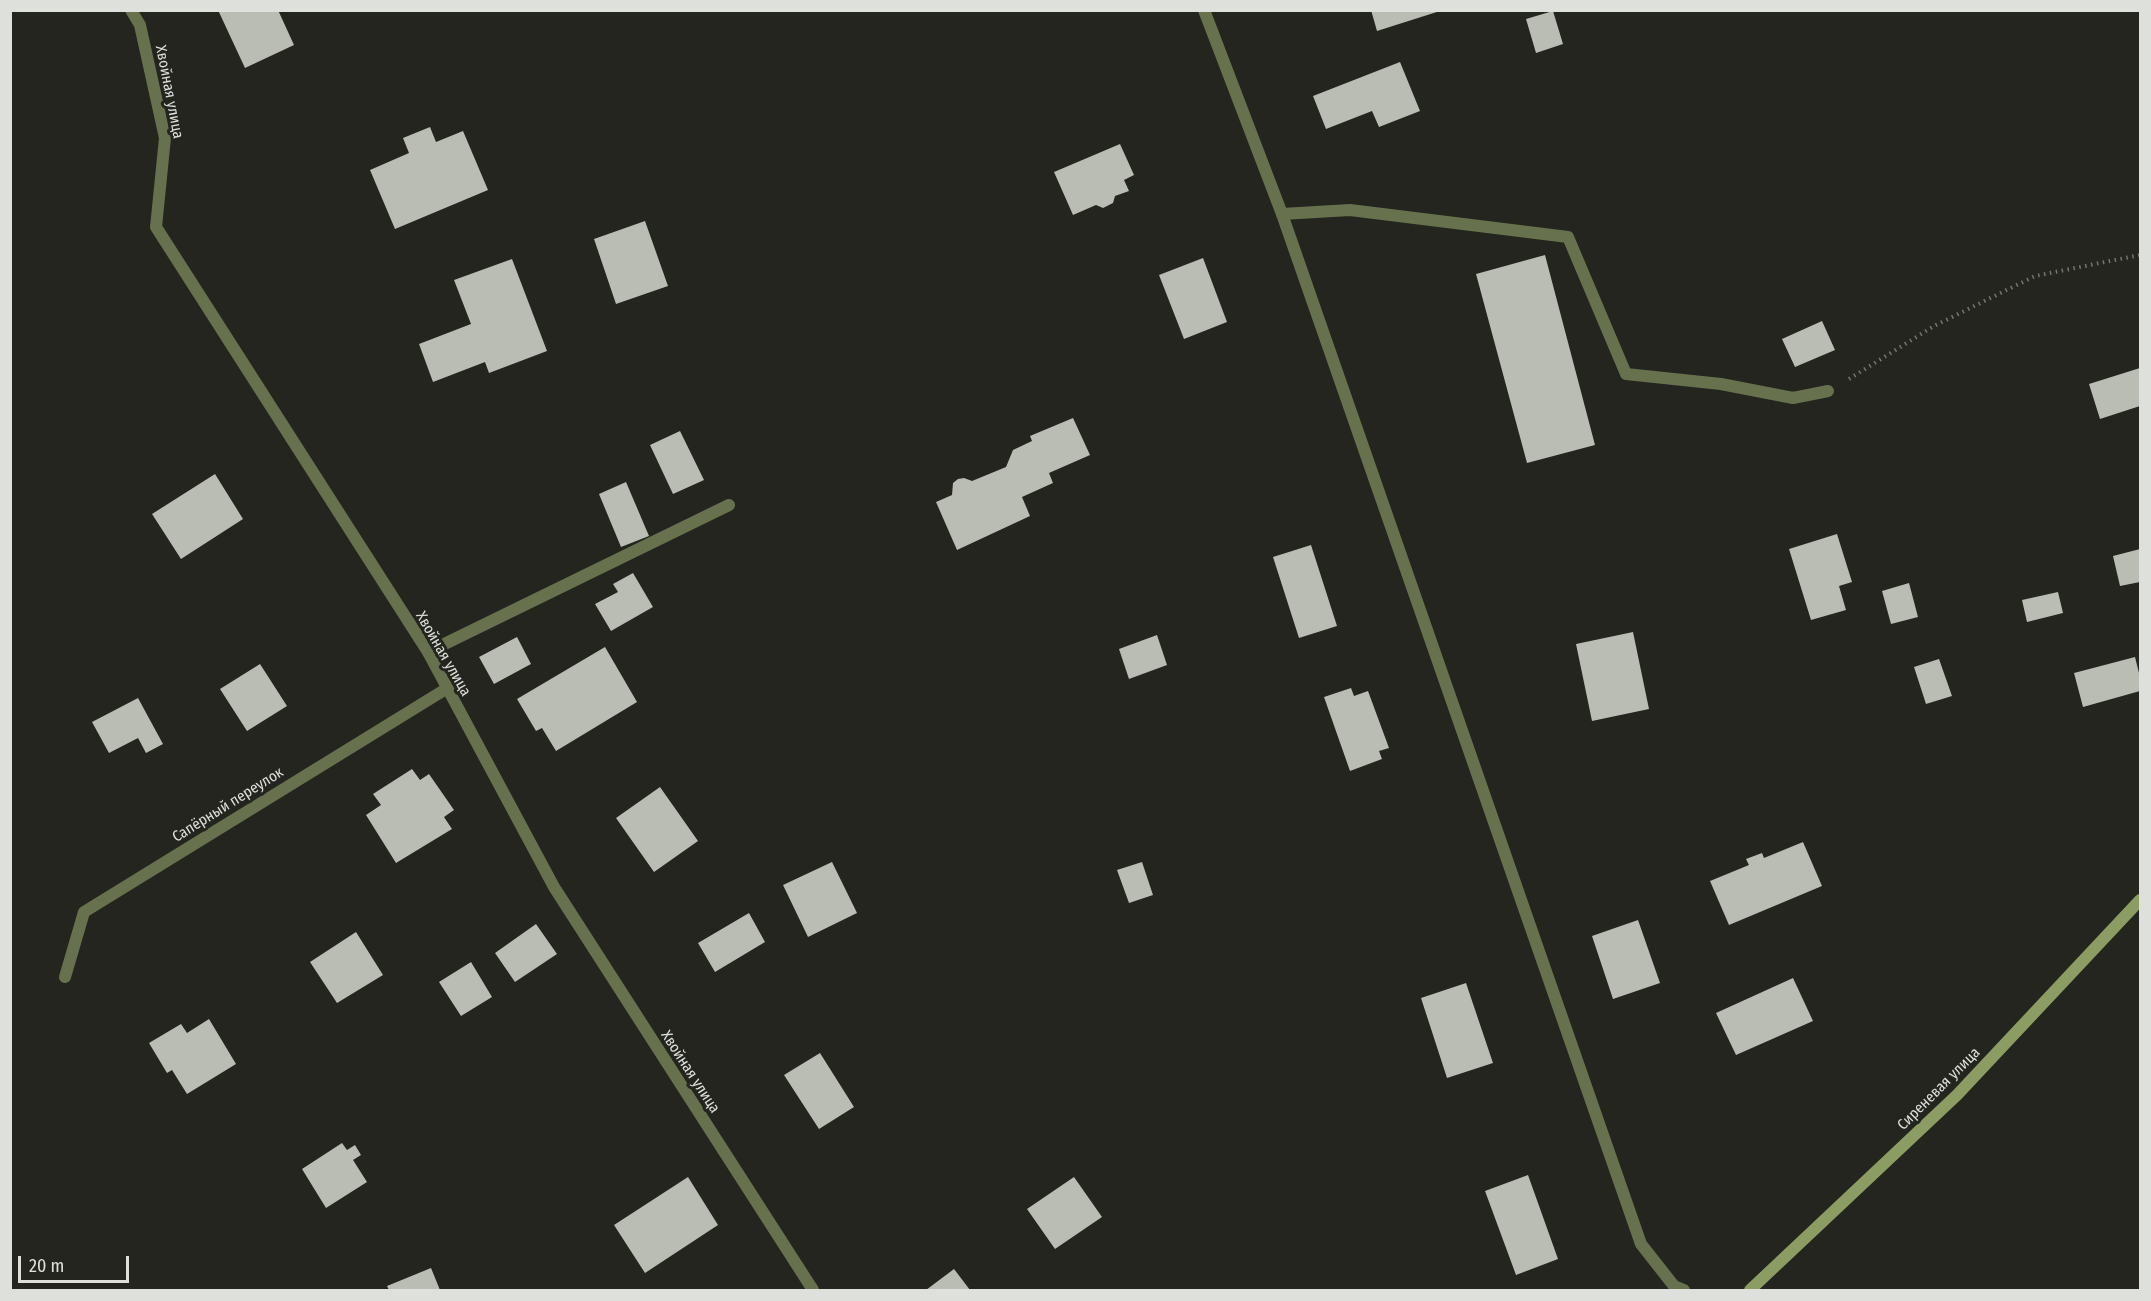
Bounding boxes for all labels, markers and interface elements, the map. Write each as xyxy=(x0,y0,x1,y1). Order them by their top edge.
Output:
street label: Хвойная улица xyxy=(151,44,187,140)
street label: Хвойная улица xyxy=(412,609,474,699)
street label: Сапёрный переулок xyxy=(169,764,287,846)
street label: Хвойная улица xyxy=(657,1027,723,1117)
street label: Сиреневая улица xyxy=(1894,1044,1984,1134)
scale bar xyxy=(21,1244,132,1282)
text: 20 m xyxy=(29,1255,64,1277)

